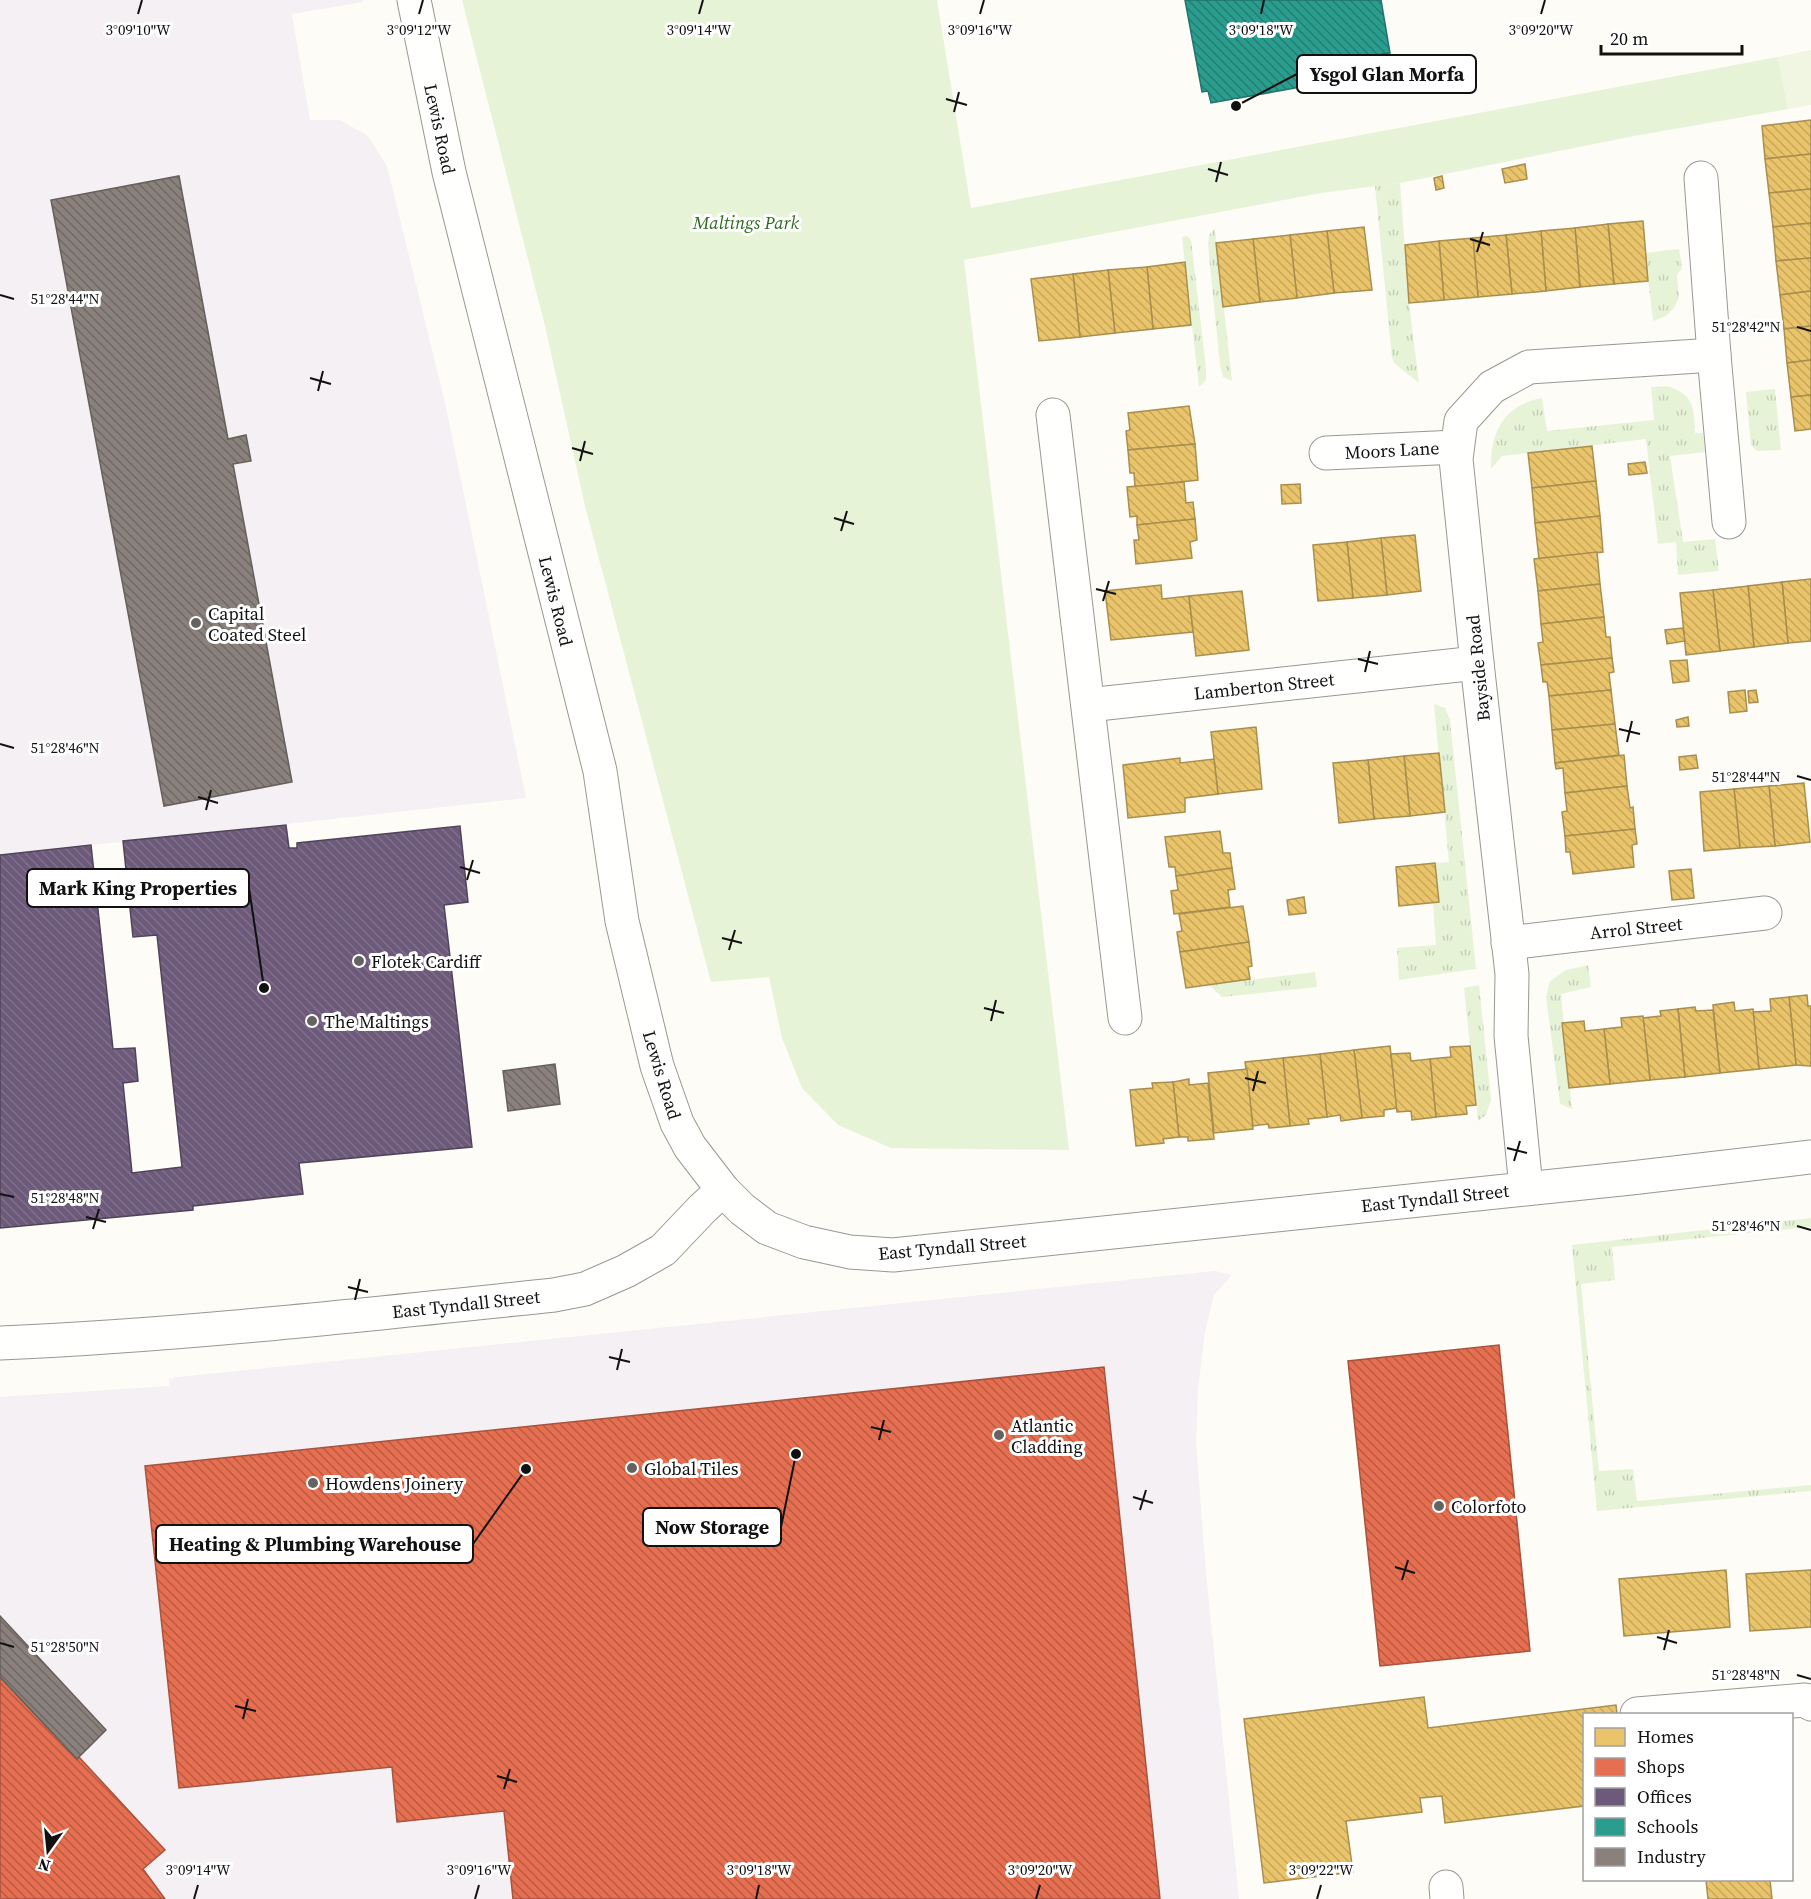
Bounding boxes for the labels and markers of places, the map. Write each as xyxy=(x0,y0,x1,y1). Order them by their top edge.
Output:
callout: Ysgol Glan Morfa xyxy=(1297,55,1476,93)
place label: Capital Coated Steel xyxy=(208,601,306,647)
marker: Capital Coated Steel xyxy=(189,616,203,630)
callout: Mark King Properties xyxy=(27,869,249,907)
place label: Flotek Cardiff xyxy=(371,949,483,974)
marker: Flotek Cardiff xyxy=(352,954,366,968)
place label: The Maltings xyxy=(324,1009,429,1034)
marker: The Maltings xyxy=(305,1014,319,1028)
place label: Atlantic Cladding xyxy=(1011,1413,1083,1459)
marker: Atlantic Cladding xyxy=(992,1428,1006,1442)
place label: Global Tiles xyxy=(644,1456,739,1481)
marker: Global Tiles xyxy=(625,1461,639,1475)
place label: Howdens Joinery xyxy=(325,1471,464,1496)
marker: Howdens Joinery xyxy=(306,1476,320,1490)
place label: Colorfoto xyxy=(1451,1494,1527,1519)
marker: Colorfoto xyxy=(1432,1499,1446,1513)
callout: Now Storage xyxy=(643,1508,781,1546)
callout: Heating & Plumbing Warehouse xyxy=(156,1525,473,1563)

